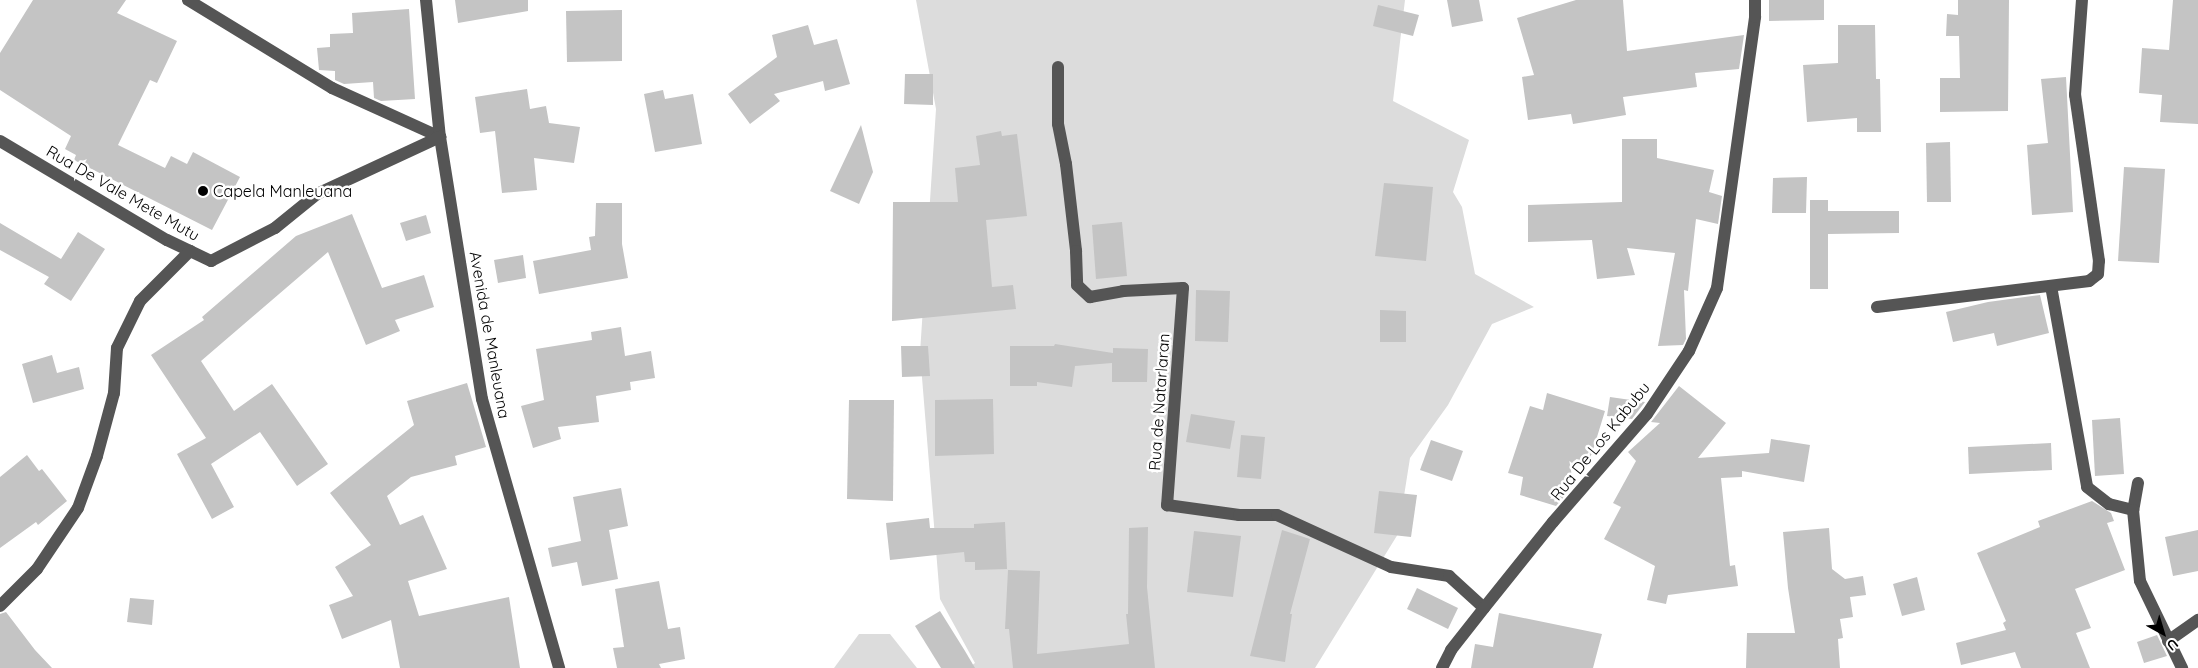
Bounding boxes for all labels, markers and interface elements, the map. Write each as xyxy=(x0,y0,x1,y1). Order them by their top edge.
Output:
street label: Rua De Vale Mete Mutu xyxy=(43,141,203,245)
place label: Capela Manleuana xyxy=(213,181,352,201)
marker: Capela Manleuana xyxy=(197,185,209,197)
street label: Avenida de Manleuana xyxy=(466,250,514,420)
street label: Rua de Natarlaran xyxy=(1145,333,1173,471)
street label: Rua De Los Kabubu xyxy=(1546,378,1654,504)
north arrow xyxy=(2138,608,2188,658)
text: U xyxy=(2163,635,2182,655)

